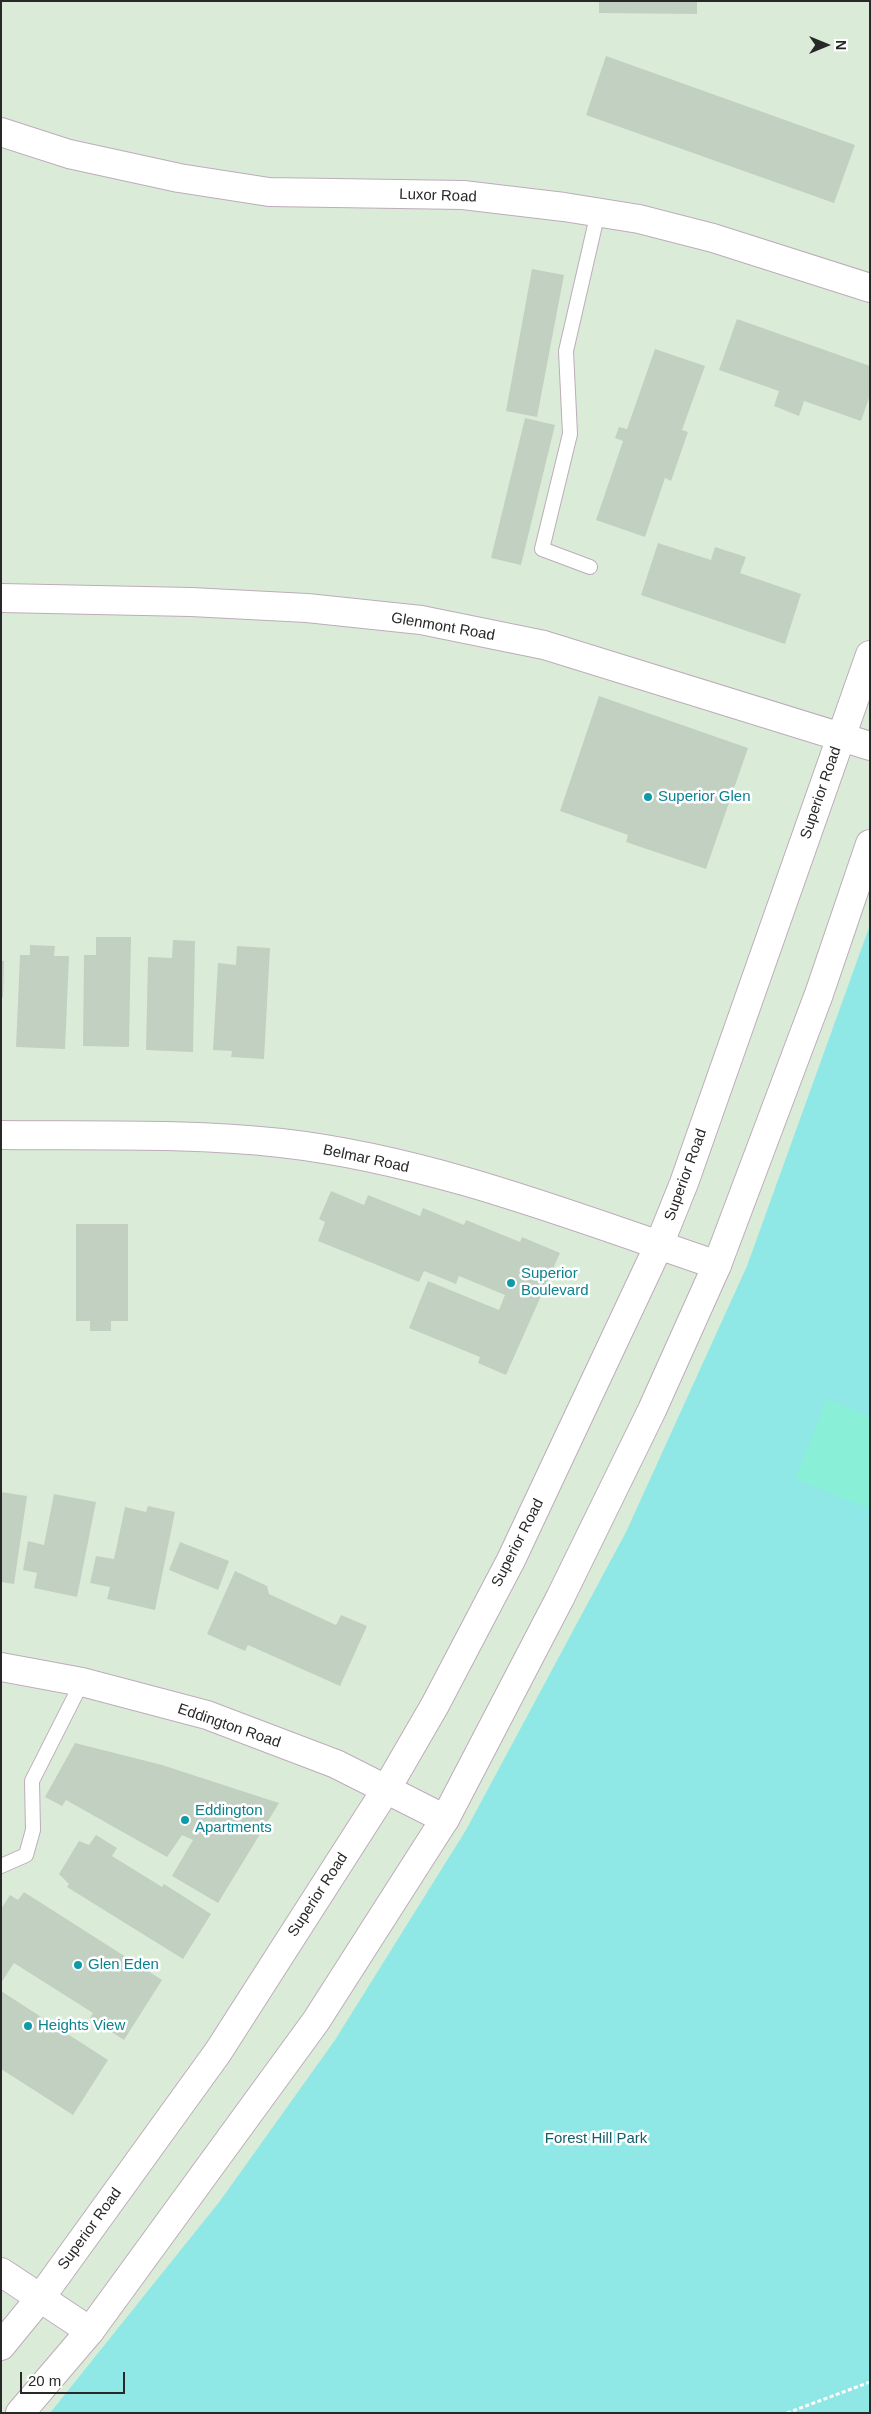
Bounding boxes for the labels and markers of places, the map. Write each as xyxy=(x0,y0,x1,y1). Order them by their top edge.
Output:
place label: Superior Glen xyxy=(658,788,751,806)
marker: Superior Glen xyxy=(642,791,654,803)
place label: Superior Boulevard xyxy=(521,1265,589,1300)
marker: Superior Boulevard xyxy=(505,1277,517,1289)
place label: Eddington Apartments xyxy=(195,1802,272,1837)
marker: Eddington Apartments xyxy=(179,1814,191,1826)
place label: Glen Eden xyxy=(88,1956,159,1974)
marker: Glen Eden xyxy=(72,1959,84,1971)
place label: Heights View xyxy=(38,2017,125,2035)
marker: Heights View xyxy=(22,2020,34,2032)

